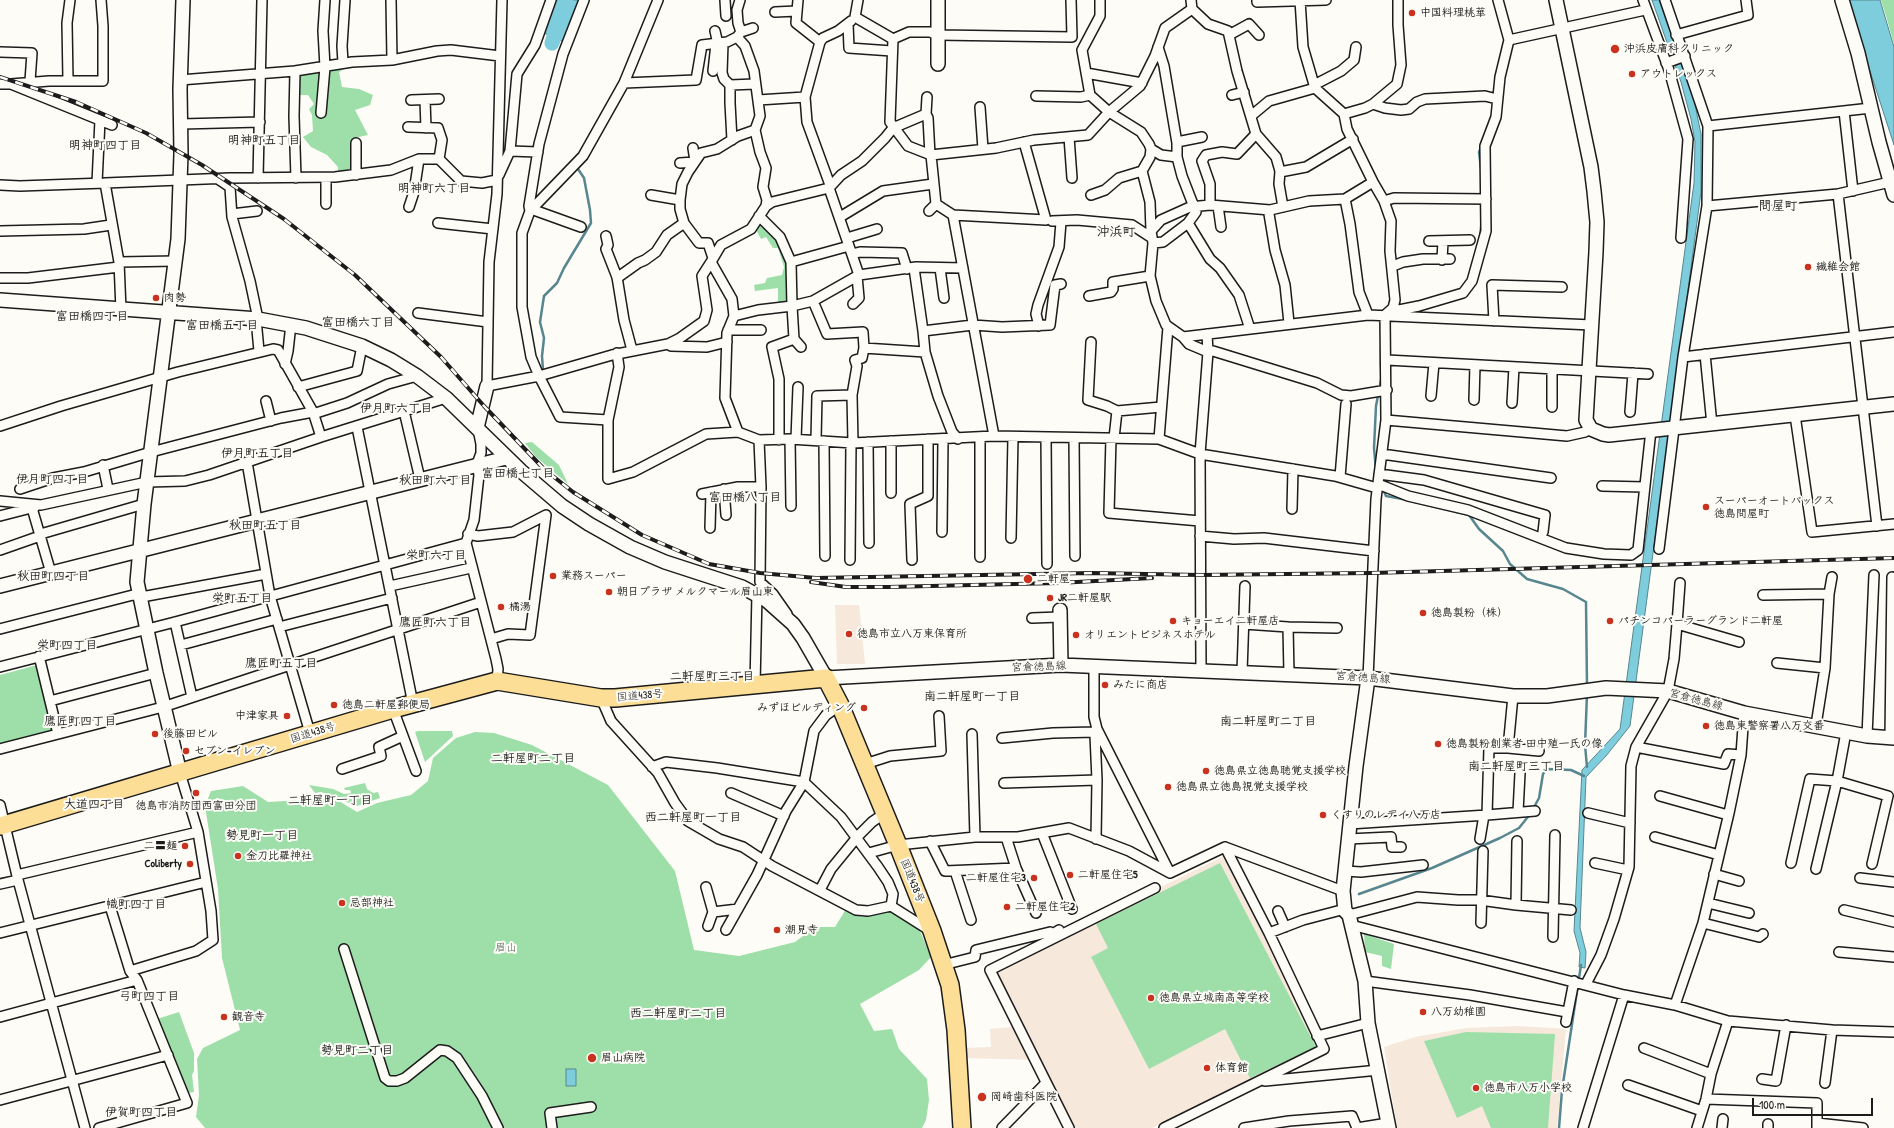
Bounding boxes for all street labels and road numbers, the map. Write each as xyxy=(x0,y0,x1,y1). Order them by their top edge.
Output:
street label: 宮倉徳島線 xyxy=(1011,659,1067,675)
street label: 宮倉徳島線 xyxy=(1335,669,1391,687)
street label: 国道438号 xyxy=(616,687,664,705)
street label: 宮倉徳島線 xyxy=(1668,687,1724,713)
street label: 国道438号 xyxy=(289,720,337,746)
street label: 国道438号 xyxy=(897,857,927,905)

